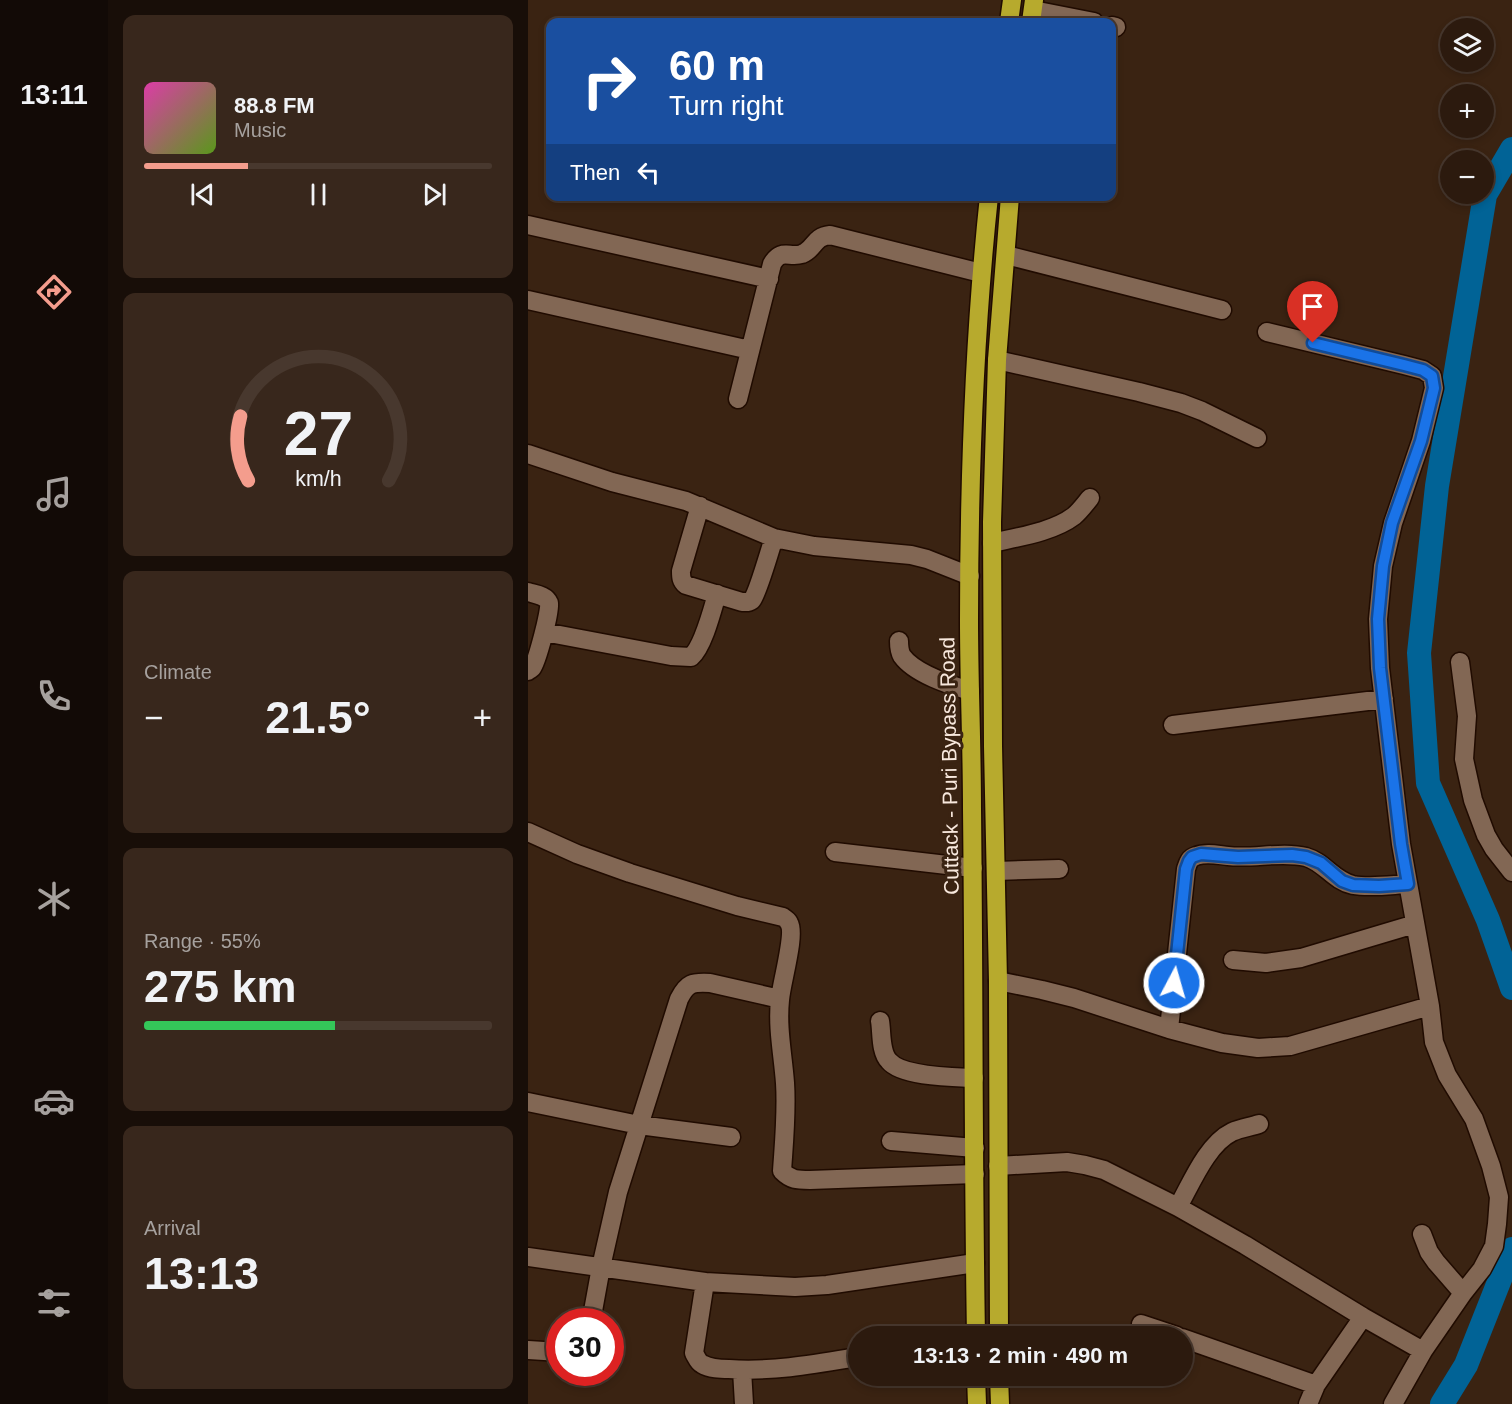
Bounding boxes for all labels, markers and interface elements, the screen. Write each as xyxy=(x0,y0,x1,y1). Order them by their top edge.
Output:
map controls xyxy=(1440,18,1494,204)
button: layers xyxy=(1440,18,1494,72)
icon: right xyxy=(570,42,648,120)
text: 60 m xyxy=(669,42,765,89)
text: 13:11 xyxy=(20,80,88,110)
button: + xyxy=(1440,84,1494,138)
text: Turn right xyxy=(669,91,784,121)
text: 88.8 FM xyxy=(234,93,315,118)
text: Music xyxy=(234,119,286,141)
button: − xyxy=(1440,150,1494,204)
icon: left xyxy=(632,156,665,189)
text: Then xyxy=(570,160,620,185)
icon: previous xyxy=(186,178,219,211)
icon: pause xyxy=(302,178,335,211)
icon: next xyxy=(418,178,451,211)
icon: directions xyxy=(33,271,75,313)
pin xyxy=(1287,281,1338,343)
icon: arrive xyxy=(1296,290,1329,323)
text: 27 xyxy=(283,399,353,468)
text: km/h xyxy=(295,468,341,492)
icon: music xyxy=(33,473,75,515)
street label: Cuttack - Puri Bypass Road xyxy=(935,637,963,895)
text: Climate xyxy=(144,661,212,683)
icon: phone xyxy=(33,675,75,717)
text: 21.5° xyxy=(265,692,371,743)
text: − xyxy=(144,699,163,736)
text: + xyxy=(473,699,492,736)
icon: climate xyxy=(33,878,75,920)
text: Range · 55% xyxy=(144,930,261,952)
position arrow xyxy=(1142,951,1206,1015)
text: 275 km xyxy=(144,961,297,1012)
icon: car xyxy=(33,1080,75,1122)
text: Arrival xyxy=(144,1217,201,1239)
text: 13:13 xyxy=(144,1248,259,1299)
icon: filters xyxy=(33,1282,75,1324)
speed limit sign: 30 xyxy=(546,1308,624,1386)
text: 13:13 · 2 min · 490 m xyxy=(913,1343,1128,1368)

